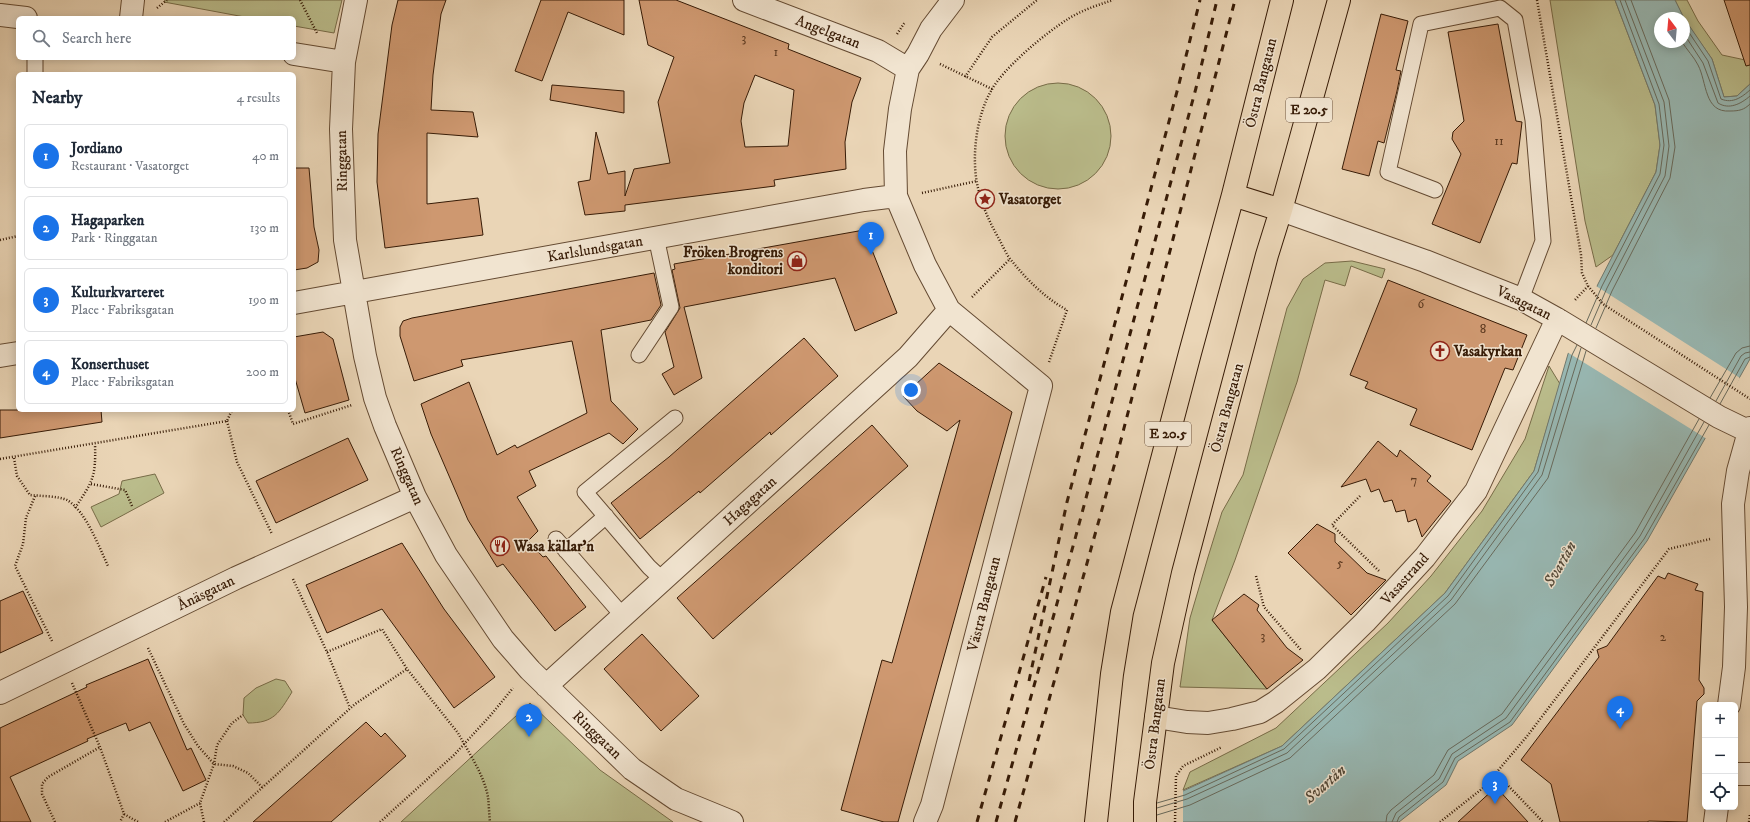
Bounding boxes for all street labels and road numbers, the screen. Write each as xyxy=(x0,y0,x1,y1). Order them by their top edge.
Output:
street label: Angelgatan xyxy=(793,11,863,53)
street label: Östra Bangatan xyxy=(1241,36,1281,130)
road number: E 20.5 xyxy=(1286,98,1332,122)
street label: Ringgatan xyxy=(332,130,352,192)
street label: Karlslundsgatan xyxy=(546,231,644,267)
street label: Vasagatan xyxy=(1492,281,1555,325)
street label: Östra Bangatan xyxy=(1206,361,1248,455)
road number: E 20.5 xyxy=(1145,422,1191,446)
street label: Ringgatan xyxy=(386,444,428,508)
street label: Hagagatan xyxy=(719,472,781,530)
street label: Vasastrand xyxy=(1376,549,1434,610)
street label: Västra Bangatan xyxy=(963,554,1005,654)
street label: Ånäsgatan xyxy=(174,570,238,615)
street label: Östra Bangatan xyxy=(1140,677,1170,771)
street label: Ringgatan xyxy=(568,707,626,763)

